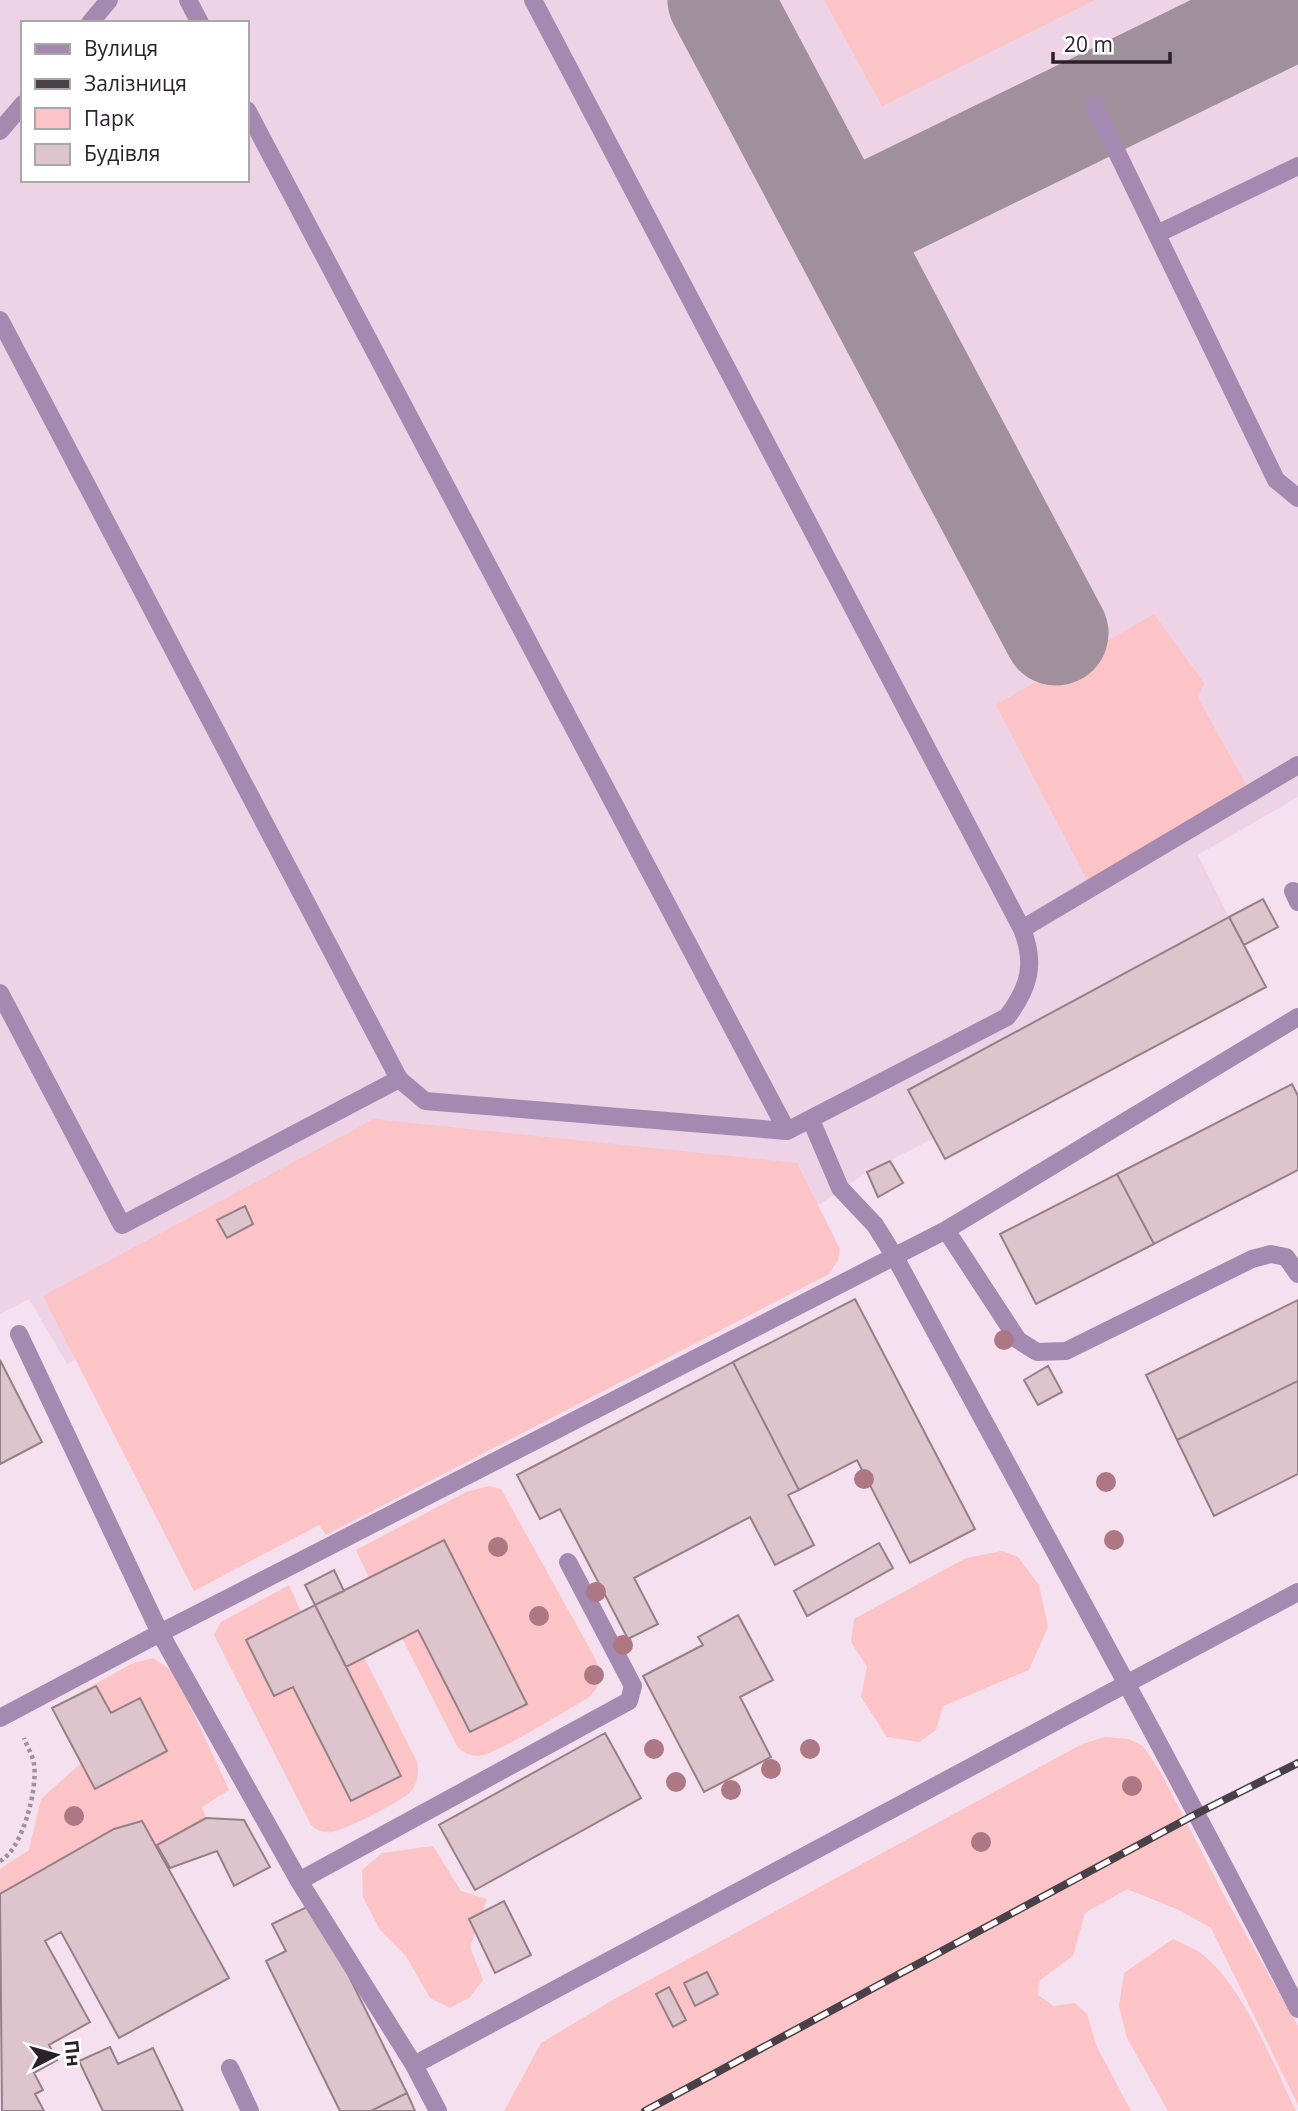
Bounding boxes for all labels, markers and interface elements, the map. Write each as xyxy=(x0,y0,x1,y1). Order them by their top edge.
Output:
legend xyxy=(21,21,248,182)
scale bar xyxy=(1053,21,1170,65)
text: 20 m xyxy=(1064,30,1113,58)
text: Вулиця xyxy=(84,34,158,62)
text: Залізниця xyxy=(84,69,187,97)
text: Парк xyxy=(84,104,135,132)
text: Будівля xyxy=(84,139,160,167)
north arrow xyxy=(21,2020,91,2090)
text: Пн xyxy=(59,2039,87,2068)

